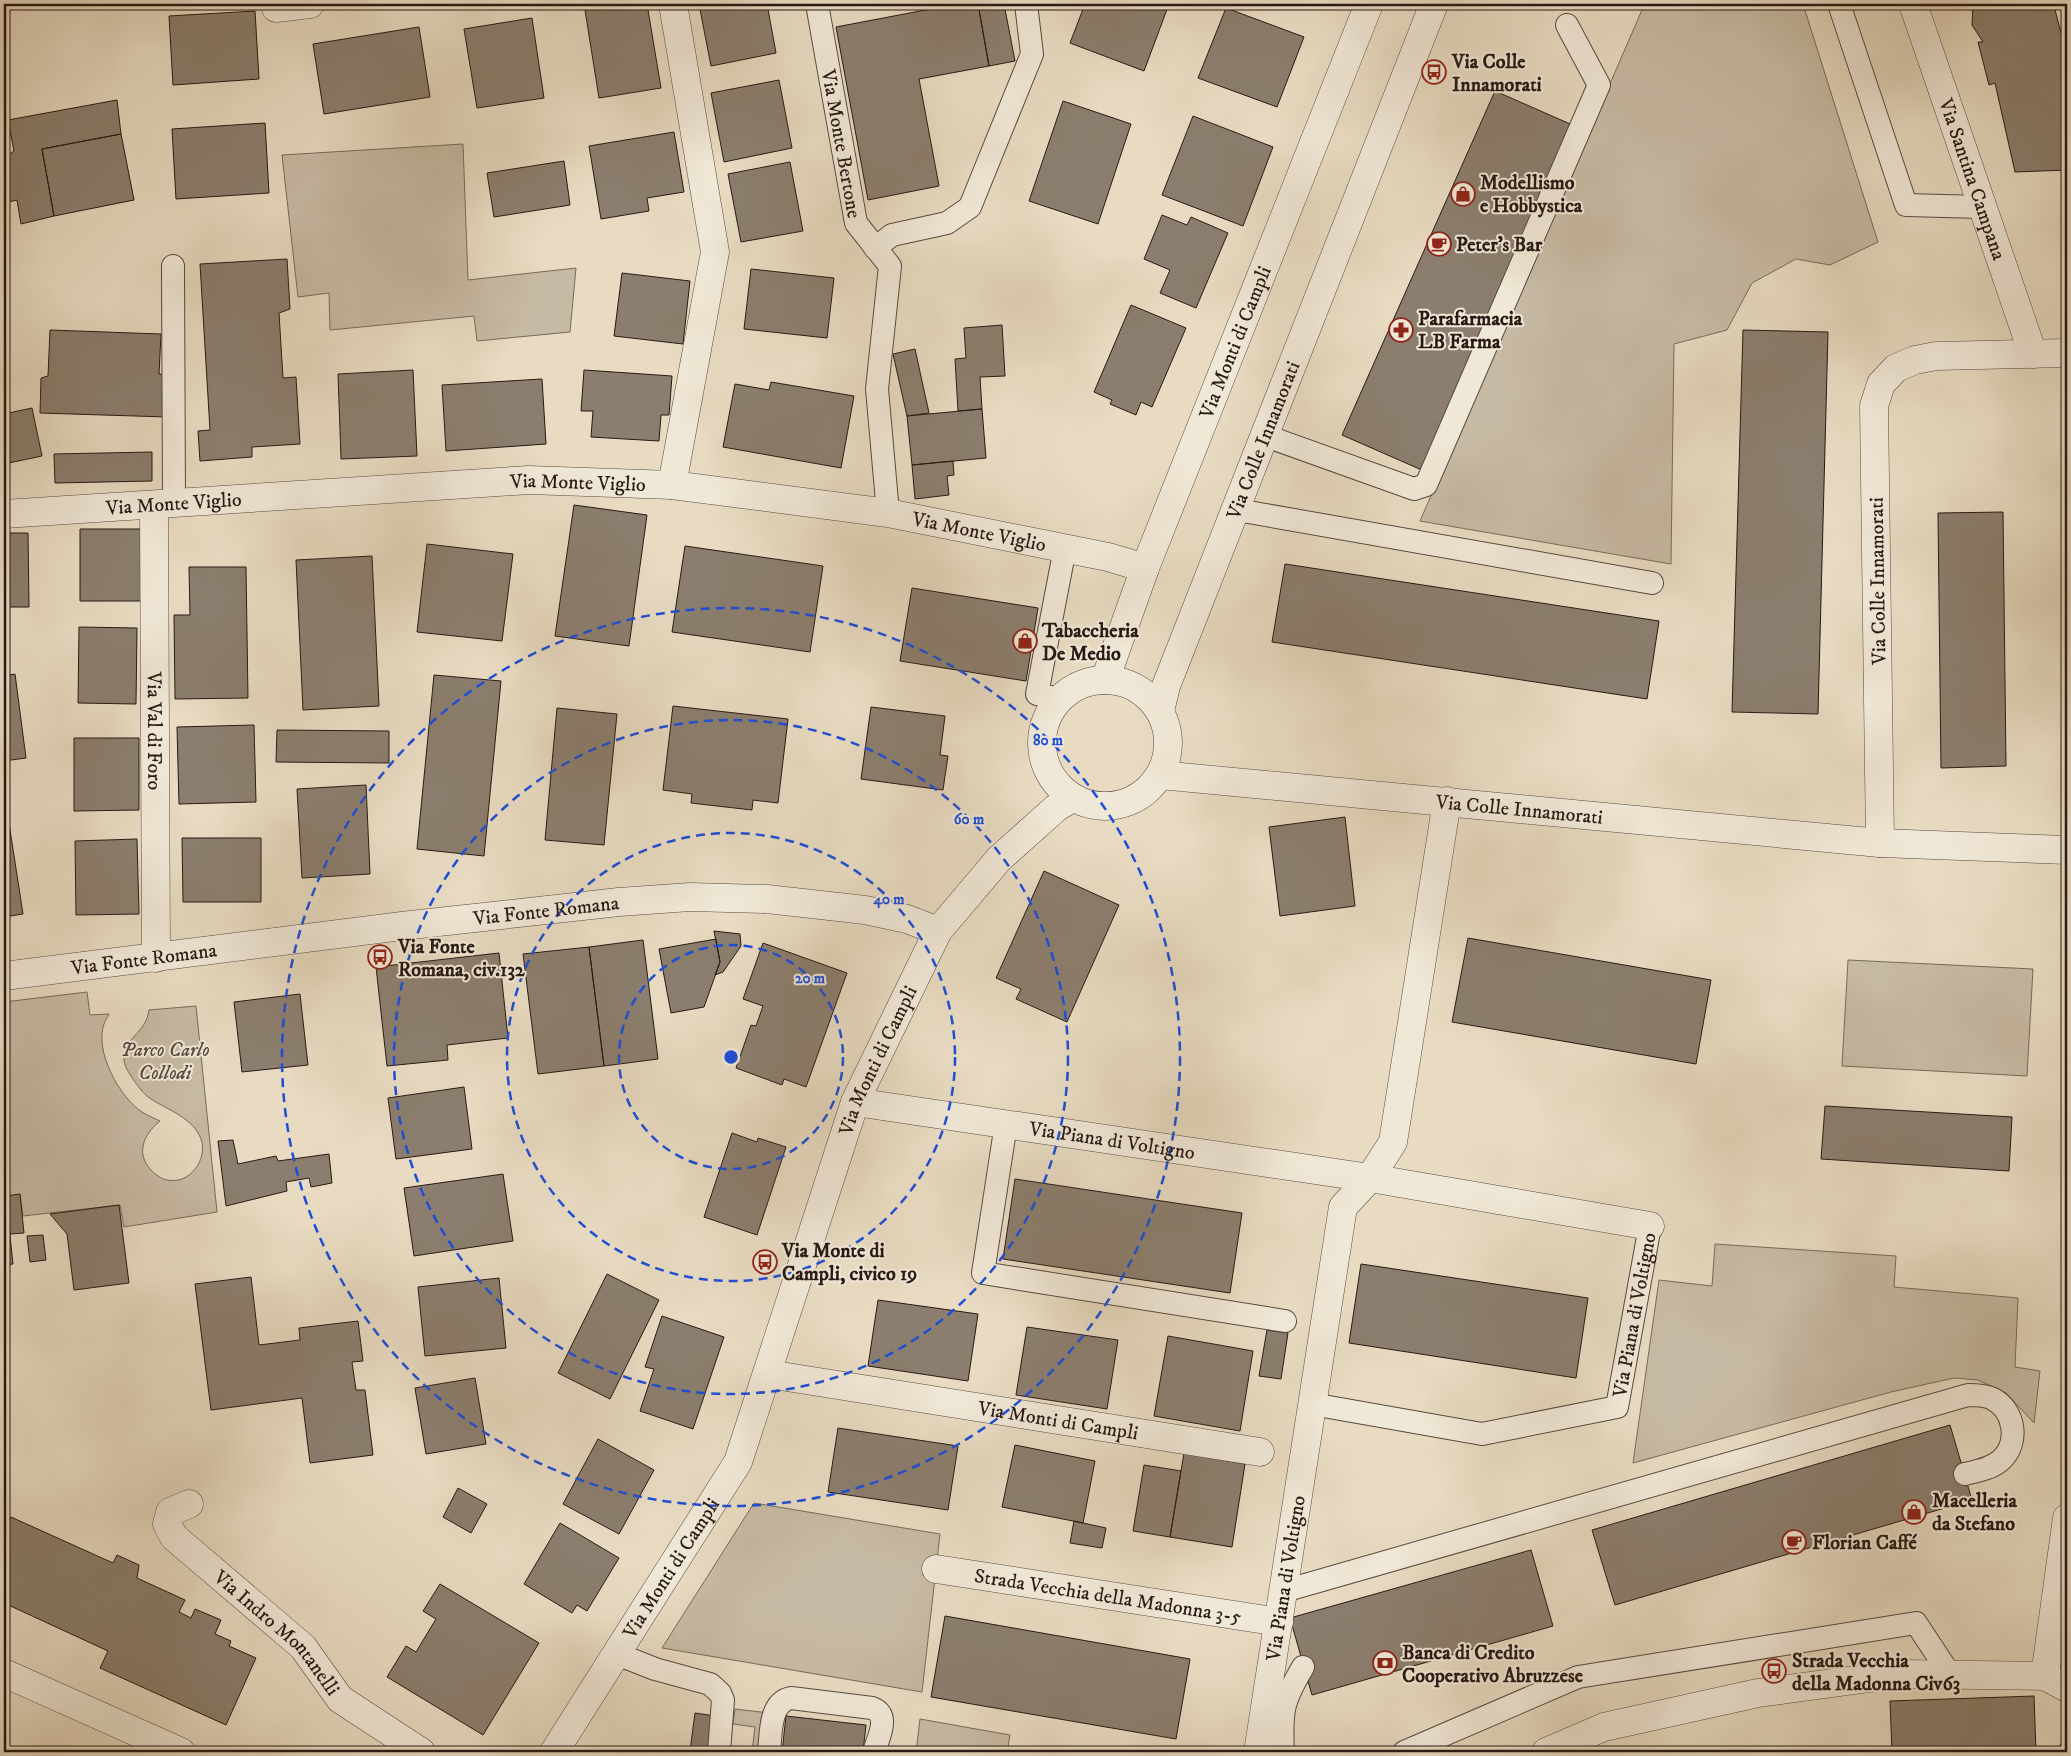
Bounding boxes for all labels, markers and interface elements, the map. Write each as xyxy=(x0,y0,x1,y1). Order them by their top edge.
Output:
place label: Via Colle Innamorati xyxy=(1451,50,1542,98)
bus stop icon: Via Colle Innamorati xyxy=(1421,59,1447,85)
street label: Via Monte Bertone xyxy=(815,67,866,220)
street label: Via Santina Campana xyxy=(1932,95,2011,264)
place label: Modellismo e Hobbystica xyxy=(1480,171,1583,219)
shop icon: Modellismo e Hobbystica xyxy=(1450,181,1476,207)
cafe icon: Peter's Bar xyxy=(1426,231,1452,257)
place label: Peter's Bar xyxy=(1456,233,1543,258)
street label: Via Monti di Campli xyxy=(1194,263,1278,423)
place label: Parafarmacia LB Farma xyxy=(1418,307,1523,355)
pharmacy icon: Parafarmacia LB Farma xyxy=(1388,317,1414,343)
street label: Via Colle Innamorati xyxy=(1221,358,1306,524)
street label: Via Monte Viglio xyxy=(508,469,646,498)
street label: Via Monte Viglio xyxy=(104,488,242,521)
street label: Via Colle Innamorati xyxy=(1865,497,1892,666)
street label: Via Monte Viglio xyxy=(909,507,1048,558)
place label: Tabaccheria De Medio xyxy=(1041,619,1139,667)
shop icon: Tabaccheria De Medio xyxy=(1012,628,1038,654)
street label: Via Val di Foro xyxy=(141,671,166,790)
text: 80 m xyxy=(1033,731,1064,750)
street label: Via Colle Innamorati xyxy=(1434,790,1604,831)
text: 60 m xyxy=(954,810,985,829)
text: 40 m xyxy=(872,890,905,909)
street label: Via Fonte Romana xyxy=(471,891,621,932)
place label: Via Fonte Romana, civ.132 xyxy=(397,935,526,983)
street label: Via Fonte Romana xyxy=(69,938,219,982)
bus stop icon: Via Fonte Romana, civ.132 xyxy=(367,944,393,970)
text: 20 m xyxy=(795,969,826,988)
street label: Via Monti di Campli xyxy=(834,982,923,1140)
park label: Parco Carlo Collodi xyxy=(120,1038,210,1086)
centre of rings xyxy=(722,1048,740,1066)
street label: Via Piana di Voltigno xyxy=(1027,1117,1196,1166)
street label: Via Piana di Voltigno xyxy=(1608,1231,1663,1400)
place label: Via Monte di Campli, civico 19 xyxy=(781,1239,917,1287)
bus stop icon: Via Monte di Campli, civico 19 xyxy=(752,1249,778,1275)
street label: Via Monti di Campli xyxy=(975,1396,1140,1447)
place label: Macelleria da Stefano xyxy=(1932,1489,2017,1537)
street label: Via Monti di Campli xyxy=(618,1494,726,1645)
street label: Via Piana di Voltigno xyxy=(1261,1494,1312,1664)
shop icon: Macelleria da Stefano xyxy=(1901,1499,1927,1525)
cafe icon: Florian Caffé xyxy=(1781,1529,1807,1555)
place label: Florian Caffé xyxy=(1812,1531,1918,1556)
street label: Strada Vecchia della Madonna 3-5 xyxy=(972,1564,1243,1630)
street label: Via Indro Montanelli xyxy=(207,1565,345,1701)
place label: Banca di Credito Cooperativo Abruzzese xyxy=(1402,1641,1584,1689)
place label: Strada Vecchia della Madonna Civ63 xyxy=(1792,1649,1960,1697)
bank icon: Banca di Credito Cooperativo Abruzzese xyxy=(1372,1650,1398,1676)
bus stop icon: Strada Vecchia della Madonna Civ63 xyxy=(1761,1658,1787,1684)

